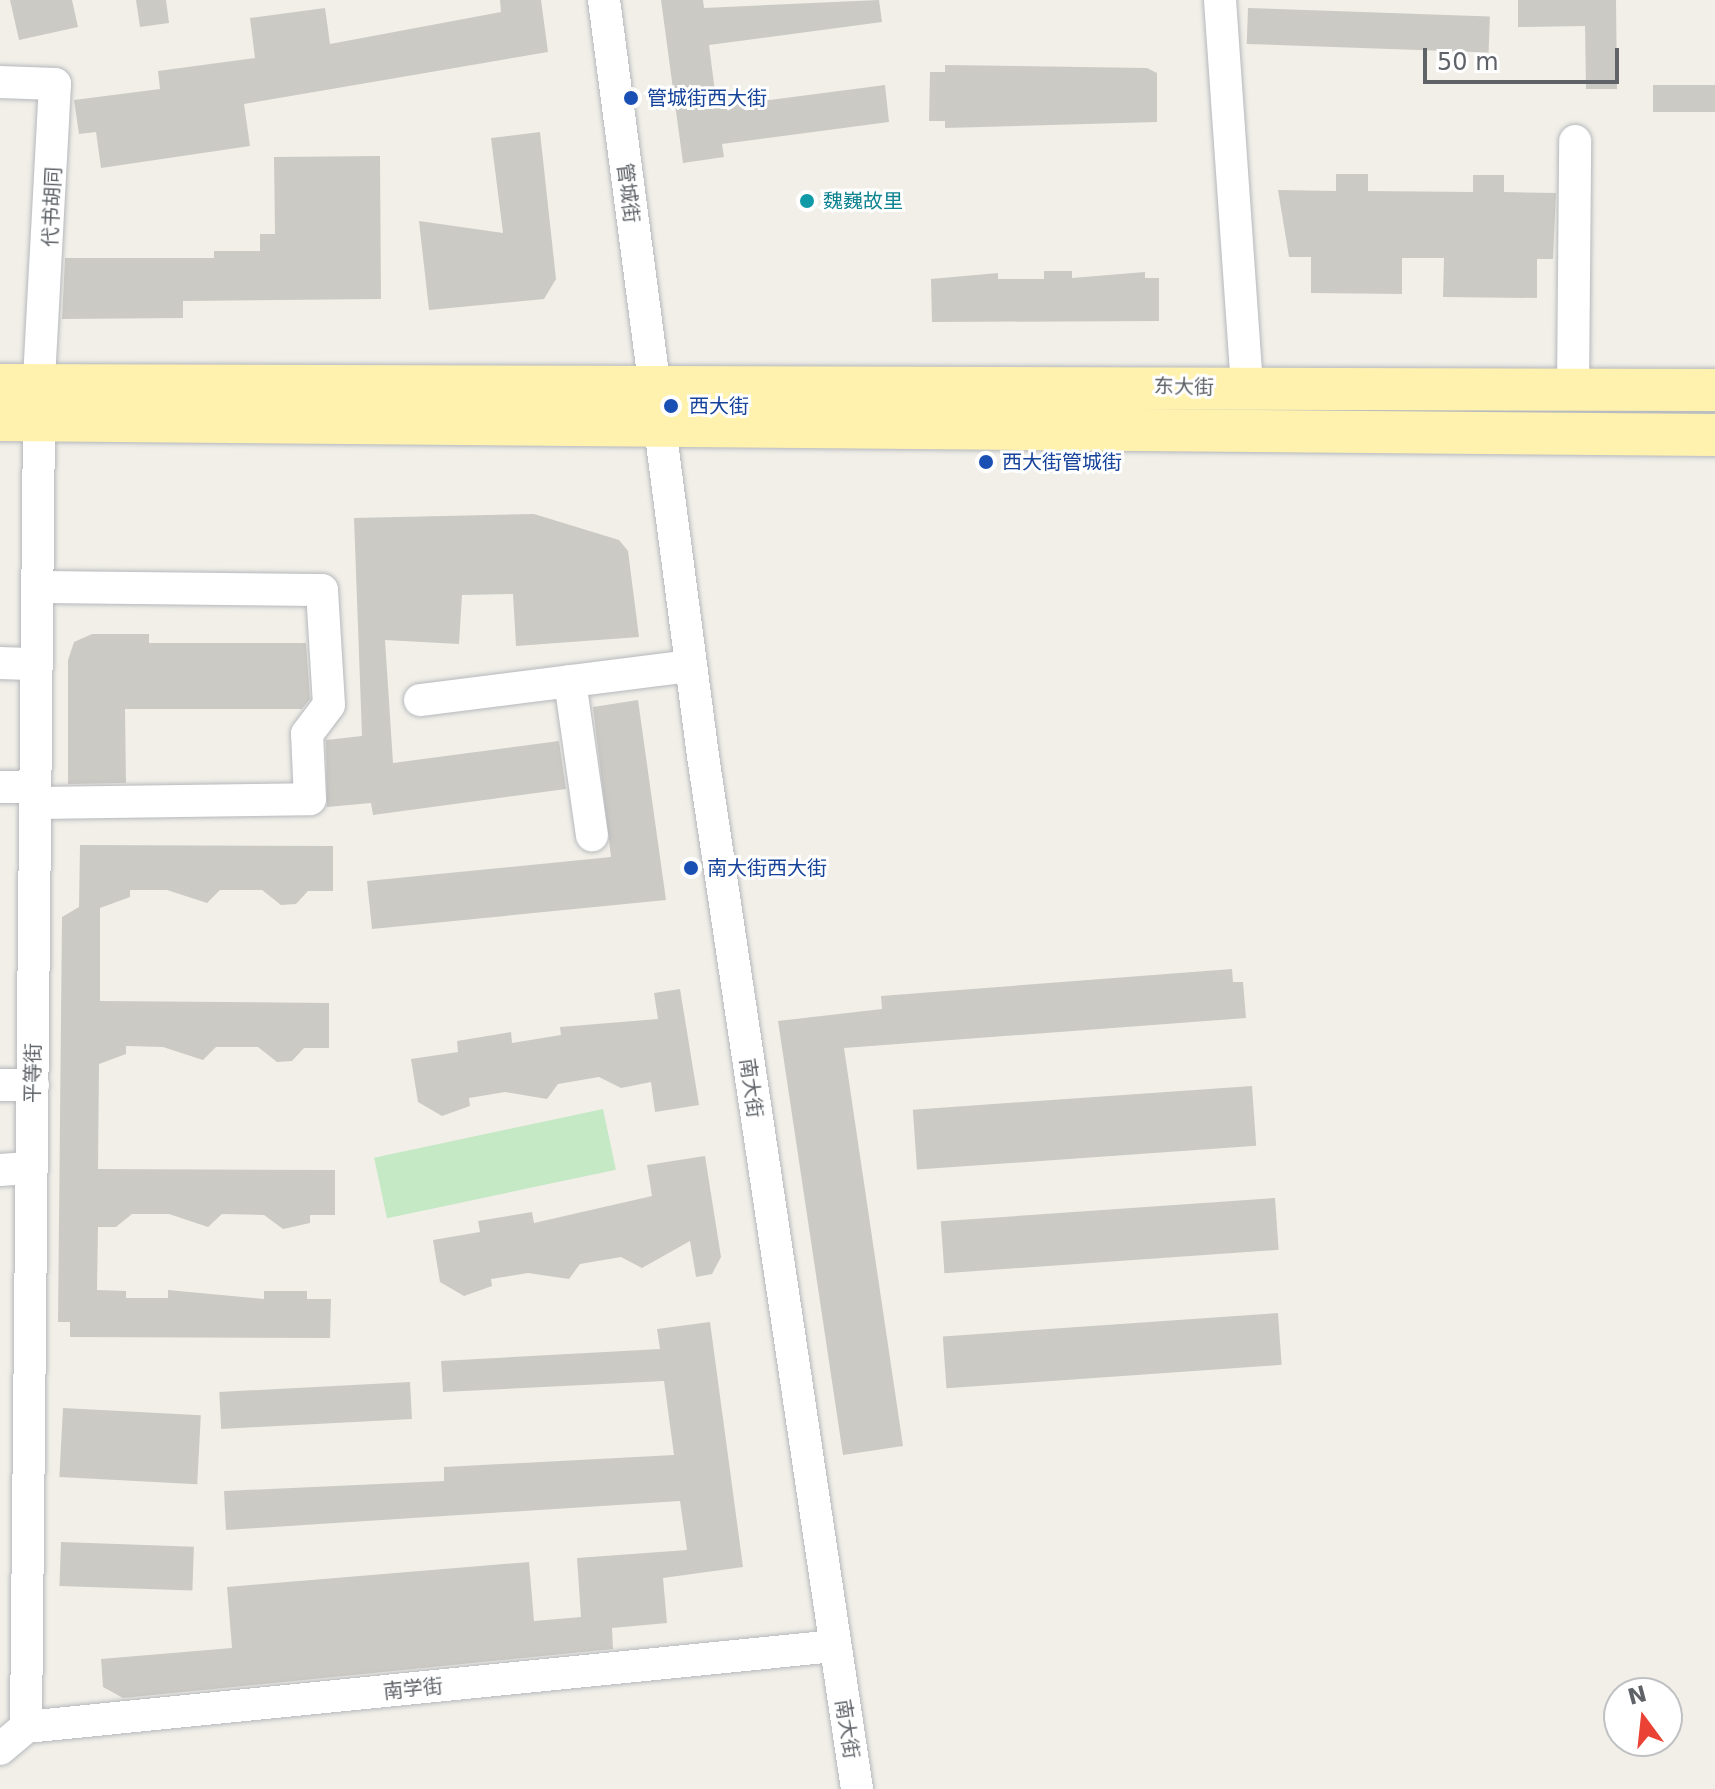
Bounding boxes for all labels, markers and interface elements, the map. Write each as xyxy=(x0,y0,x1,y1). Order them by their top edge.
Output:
scale bar xyxy=(1427,32,1623,82)
text: 50 m xyxy=(1437,48,1499,76)
place label: 管城街西大街 xyxy=(647,86,767,110)
marker: 管城街西大街 xyxy=(622,89,640,107)
street label: 管城街 xyxy=(612,162,644,224)
street label: 代书胡同 xyxy=(38,166,66,248)
place label: 魏巍故里 xyxy=(823,189,903,213)
marker: 魏巍故里 xyxy=(798,192,816,210)
street label: 东大街 xyxy=(1154,374,1214,400)
place label: 西大街 xyxy=(689,394,749,418)
marker: 西大街 xyxy=(660,395,682,417)
place label: 西大街管城街 xyxy=(1002,450,1122,474)
marker: 西大街管城街 xyxy=(977,453,995,471)
place label: 南大街西大街 xyxy=(707,856,827,880)
marker: 南大街西大街 xyxy=(682,859,700,877)
street label: 平等街 xyxy=(20,1043,46,1103)
street label: 南大街 xyxy=(735,1057,767,1119)
street label: 南学街 xyxy=(382,1674,444,1704)
north arrow xyxy=(1603,1677,1683,1757)
text: N xyxy=(1625,1681,1649,1710)
street label: 南大街 xyxy=(830,1697,864,1761)

